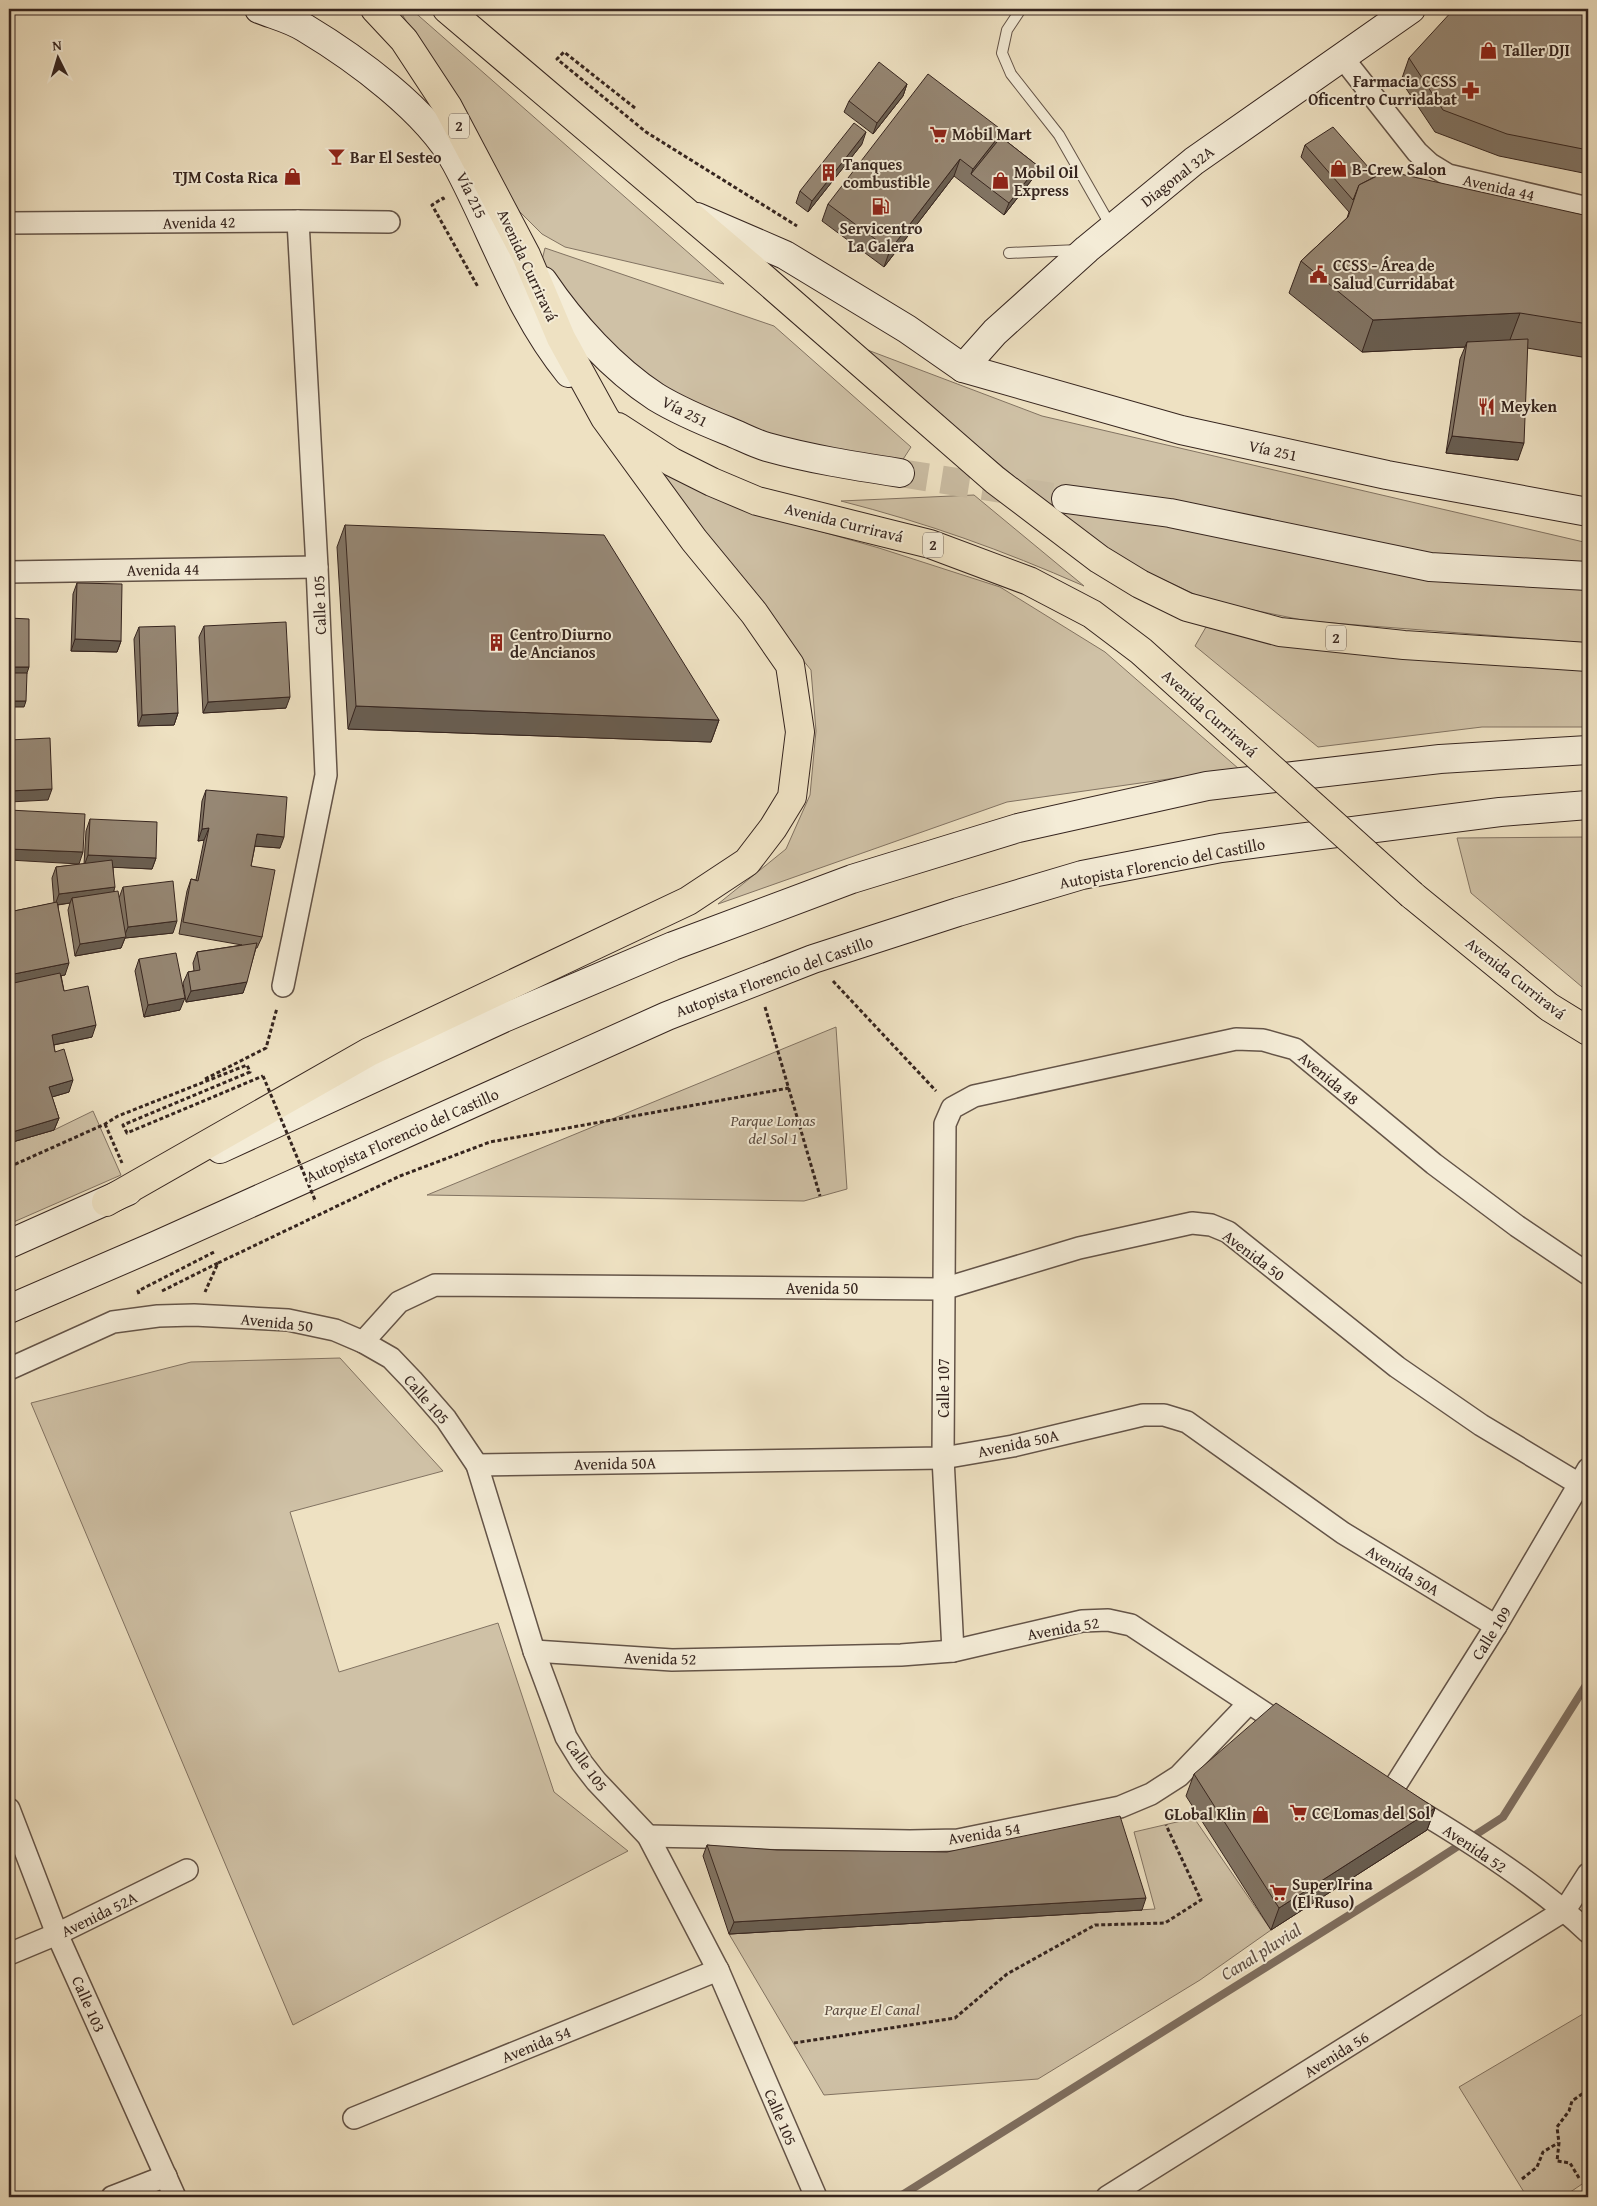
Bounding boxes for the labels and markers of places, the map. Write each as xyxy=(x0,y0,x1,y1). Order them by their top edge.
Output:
place label: Taller DJI xyxy=(1503,38,1570,62)
shop icon: Taller DJI xyxy=(1479,40,1499,60)
place label: Farmacia CCSS Oficentro Curridabat xyxy=(1308,69,1457,111)
pharmacy icon: Farmacia CCSS Oficentro Curridabat xyxy=(1461,80,1481,100)
place label: Mobil Mart xyxy=(952,122,1032,146)
supermarket icon: Mobil Mart xyxy=(928,124,948,144)
place label: Bar El Sesteo xyxy=(350,145,442,169)
bar icon: Bar El Sesteo xyxy=(326,147,346,167)
place label: Tanques combustible xyxy=(843,152,930,194)
place label: B-Crew Salon xyxy=(1352,157,1447,181)
shop icon: B-Crew Salon xyxy=(1328,159,1348,179)
place label: Mobil Oil Express xyxy=(1014,160,1079,202)
building icon: Tanques combustible xyxy=(819,163,839,183)
place label: TJM Costa Rica xyxy=(173,165,279,189)
shop icon: TJM Costa Rica xyxy=(282,167,302,187)
shop icon: Mobil Oil Express xyxy=(990,171,1010,191)
fuel station icon: Servicentro La Galera xyxy=(871,197,891,217)
place label: Servicentro La Galera xyxy=(839,216,923,258)
place label: CCSS - Área de Salud Curridabat xyxy=(1333,253,1455,295)
public building icon: CCSS - Área de Salud Curridabat xyxy=(1309,264,1329,284)
place label: Meyken xyxy=(1501,394,1557,418)
restaurant icon: Meyken xyxy=(1477,396,1497,416)
place label: Centro Diurno de Ancianos xyxy=(510,622,612,664)
building icon: Centro Diurno de Ancianos xyxy=(486,633,506,653)
place label: CC Lomas del Sol xyxy=(1312,1801,1430,1825)
place label: GLobal Klin xyxy=(1165,1802,1247,1826)
supermarket icon: CC Lomas del Sol xyxy=(1288,1803,1308,1823)
shop icon: GLobal Klin xyxy=(1250,1804,1270,1824)
place label: Super Irina (El Ruso) xyxy=(1292,1872,1374,1914)
supermarket icon: Super Irina (El Ruso) xyxy=(1268,1883,1288,1903)

